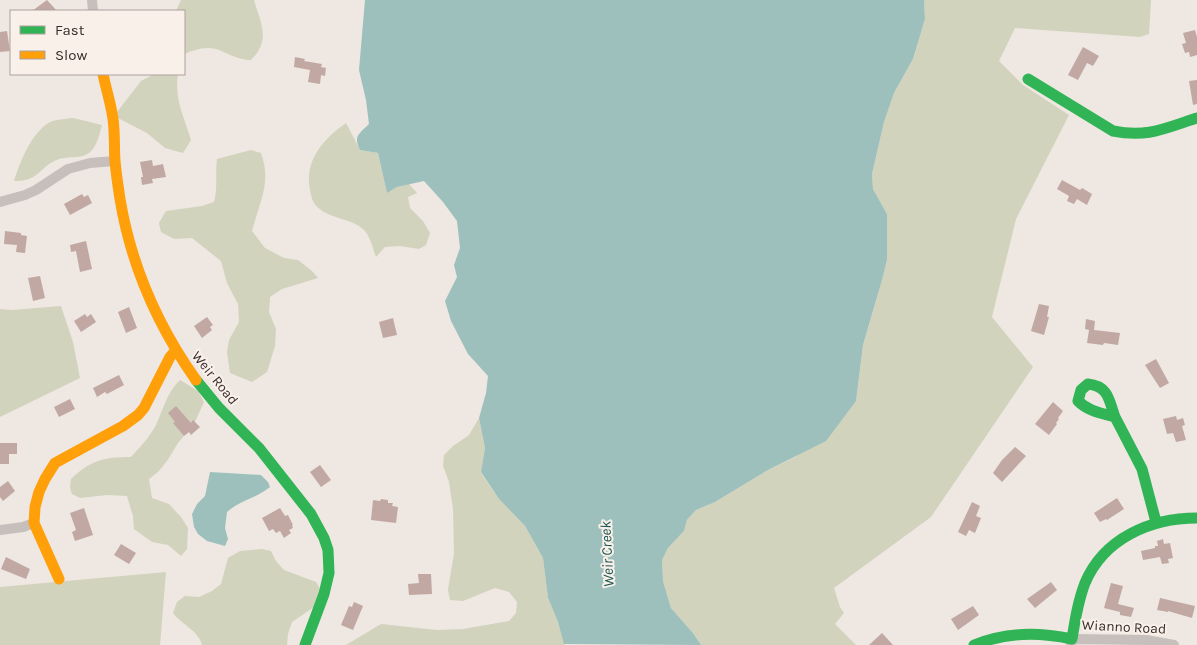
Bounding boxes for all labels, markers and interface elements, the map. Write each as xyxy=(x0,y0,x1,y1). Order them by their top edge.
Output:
legend xyxy=(10,10,185,75)
text: Fast xyxy=(55,21,85,39)
text: Slow xyxy=(55,46,87,64)
street label: Weir Road xyxy=(188,348,242,408)
water label: Weir Creek xyxy=(596,520,618,587)
street label: Wianno Road xyxy=(1081,616,1167,638)

